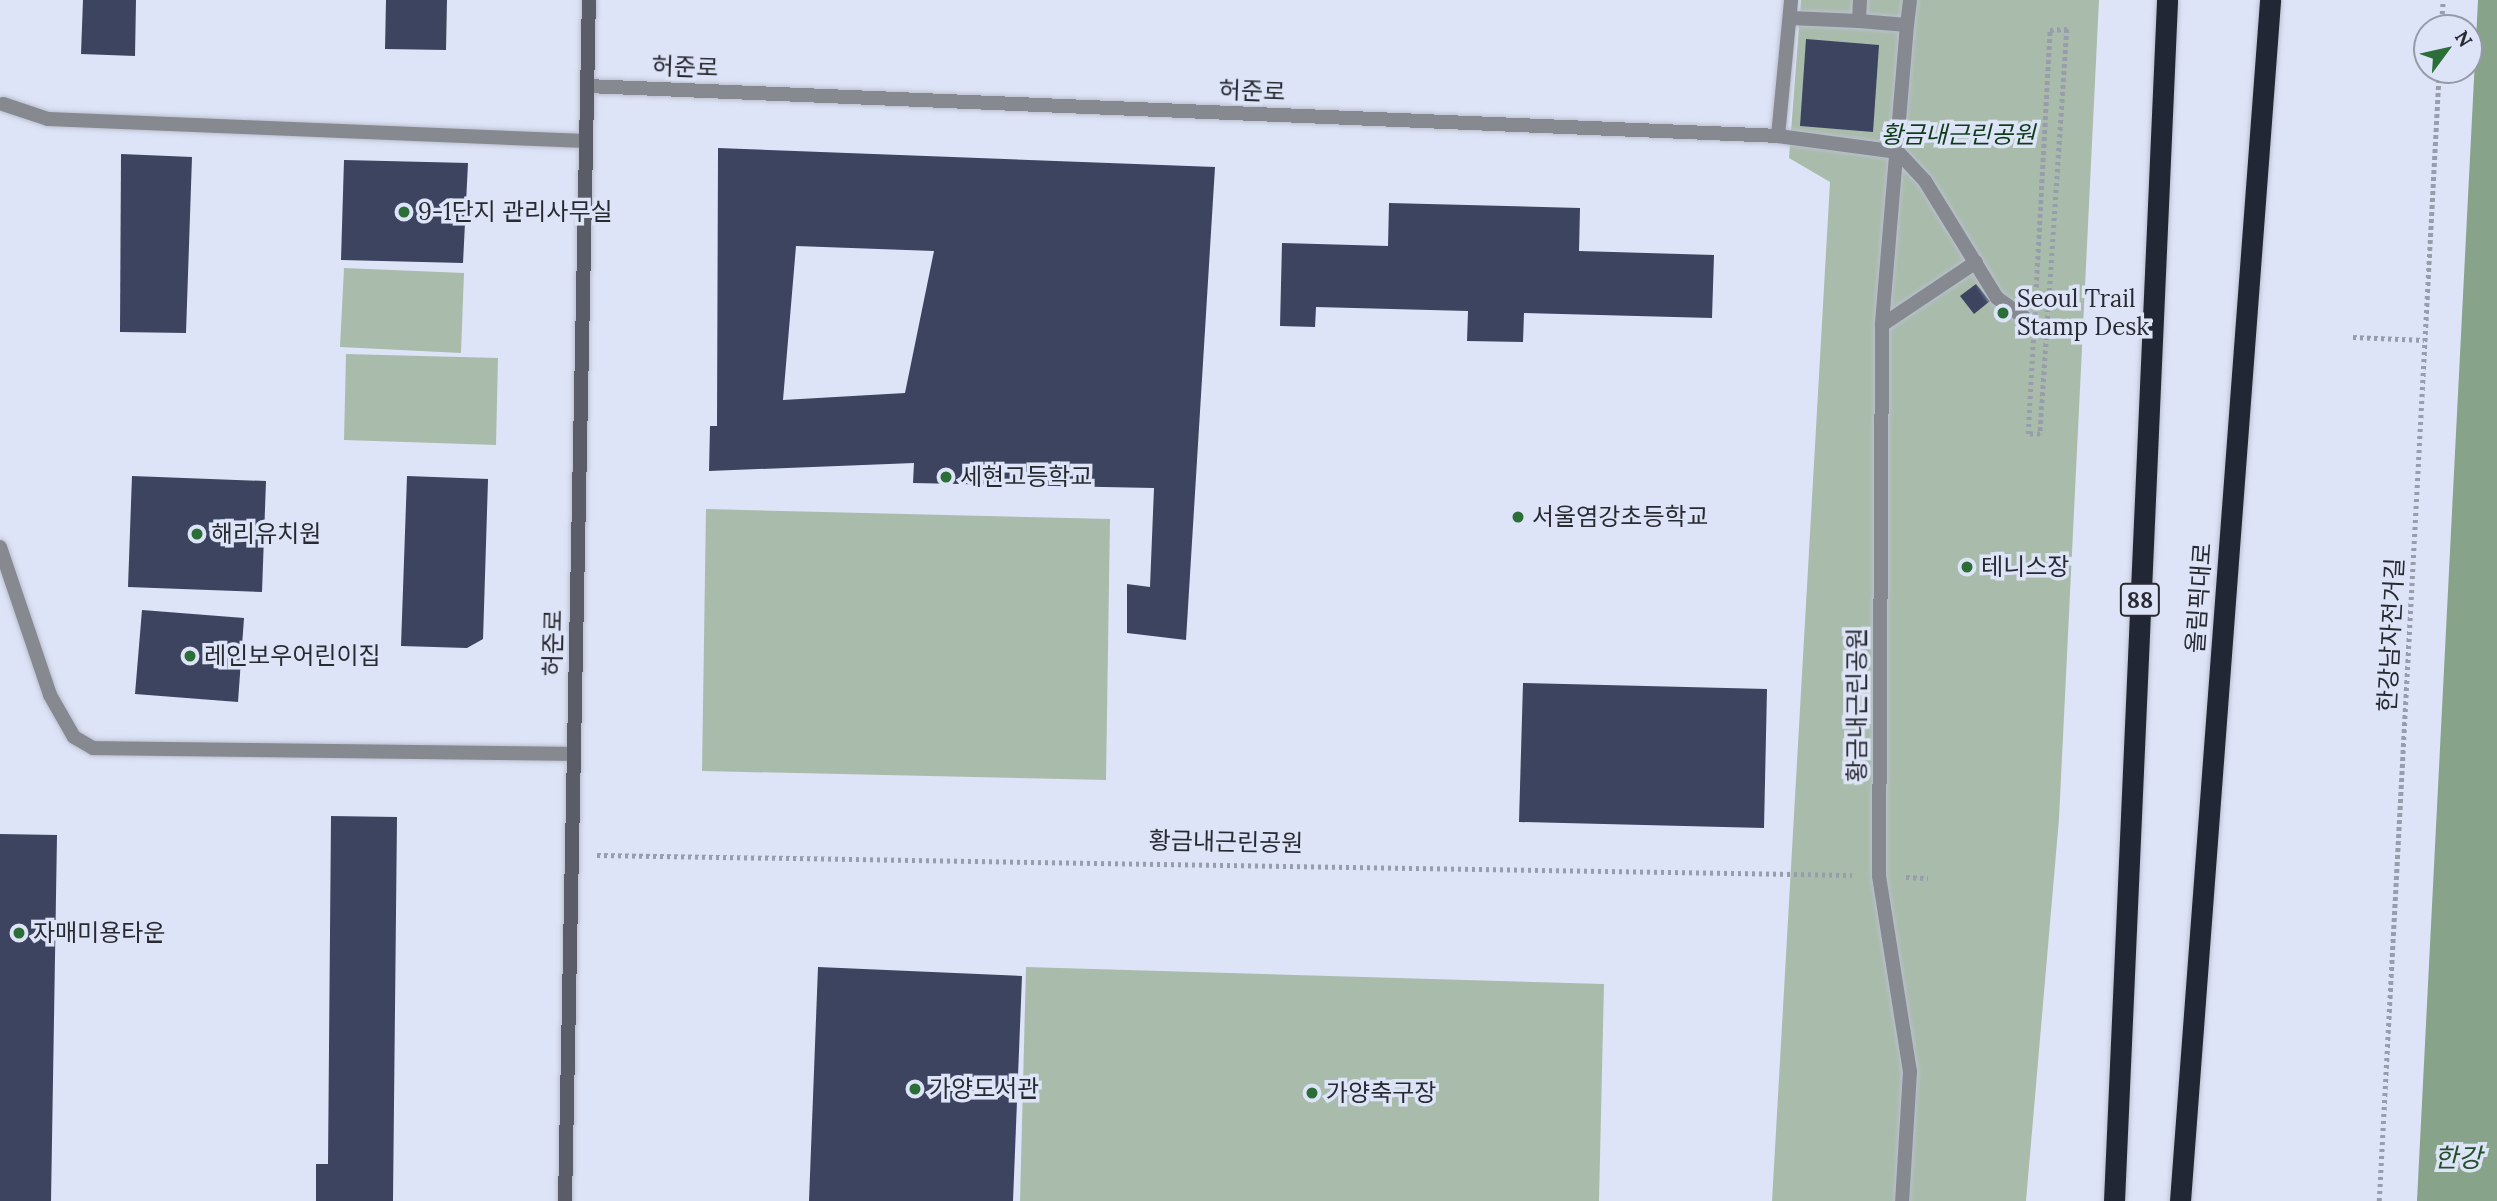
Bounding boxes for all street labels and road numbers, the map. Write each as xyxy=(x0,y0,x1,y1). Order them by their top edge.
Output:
street label: 허준로 xyxy=(651,51,719,83)
street label: 허준로 xyxy=(1218,75,1286,107)
street label: 올림픽대로 xyxy=(2181,542,2217,654)
street label: 한강남자전거길 xyxy=(2373,557,2409,713)
road number: 88 xyxy=(2119,580,2161,620)
street label: 허준로 xyxy=(538,610,568,676)
street label: 황금내근린공원 xyxy=(1843,628,1871,782)
street label: 황금내근린공원 xyxy=(1148,826,1304,858)

